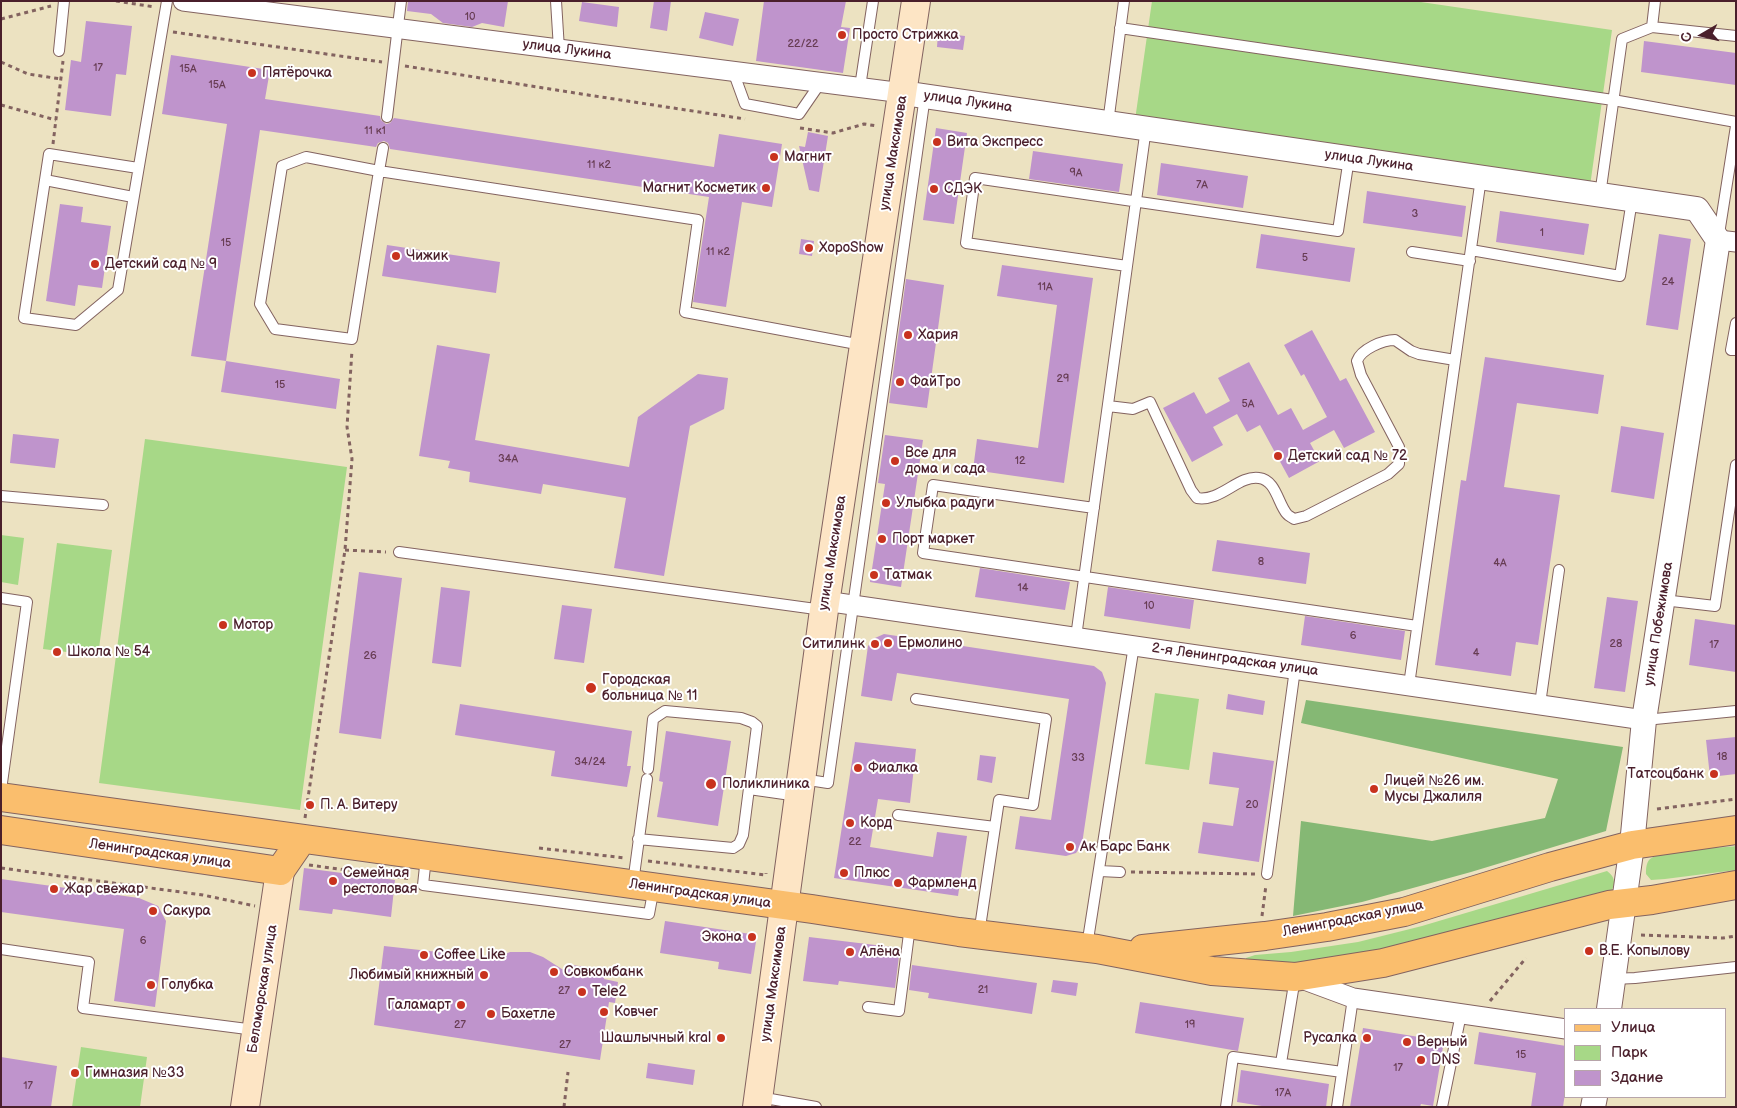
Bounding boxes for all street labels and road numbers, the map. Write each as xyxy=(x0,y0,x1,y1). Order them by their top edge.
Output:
street label: улица Лукина xyxy=(522,36,612,64)
street label: улица Лукина xyxy=(923,87,1013,117)
street label: улица Максимова xyxy=(877,94,911,212)
street label: улица Лукина xyxy=(1324,146,1414,176)
street label: улица Максимова xyxy=(816,494,850,612)
street label: улица Побежимова xyxy=(1641,561,1677,687)
street label: 2-я Ленинградская улица xyxy=(1151,640,1319,680)
street label: Ленинградская улица xyxy=(88,836,232,872)
street label: Ленинградская улица xyxy=(628,876,772,912)
street label: Ленинградская улица xyxy=(1281,897,1425,941)
street label: Беломорская улица xyxy=(245,924,281,1054)
street label: улица Максимова xyxy=(758,925,790,1043)

